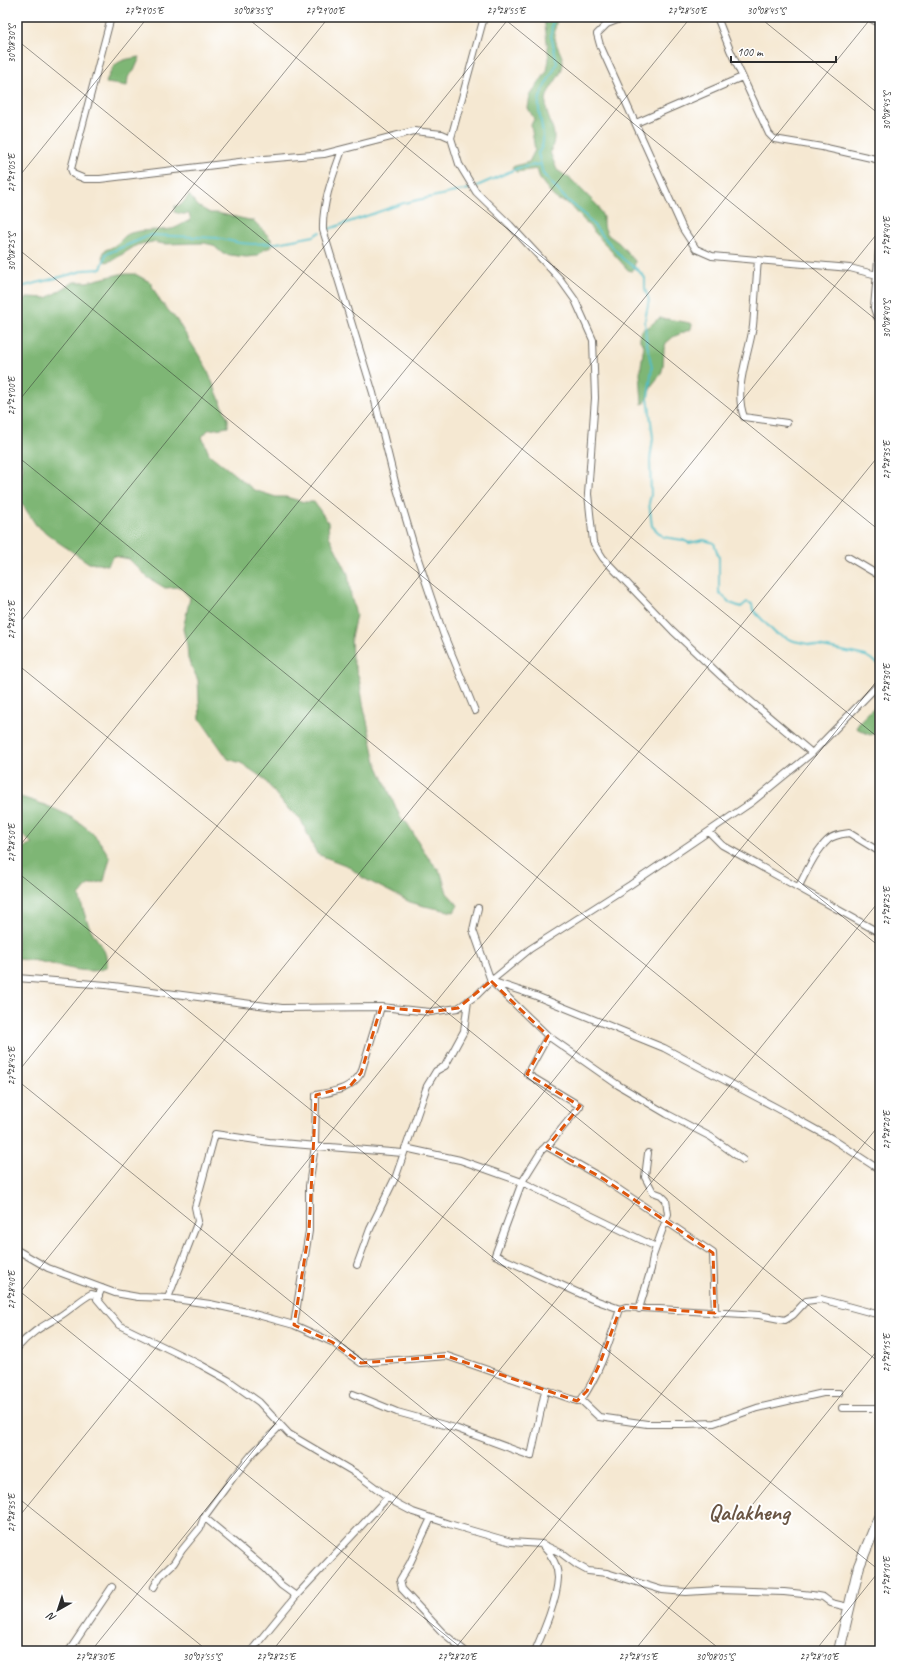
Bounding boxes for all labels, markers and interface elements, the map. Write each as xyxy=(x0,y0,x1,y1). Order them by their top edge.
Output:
text: 27°29'05"E xyxy=(125,4,165,17)
text: 30°08'35"S xyxy=(233,4,273,17)
text: 27°29'00"E xyxy=(306,4,346,17)
text: 27°28'55"E xyxy=(487,4,527,17)
text: 27°28'50"E xyxy=(668,4,708,17)
text: 30°08'45"S xyxy=(747,4,787,17)
text: 30°08'30"S xyxy=(5,23,18,63)
scale bar xyxy=(731,38,836,64)
text: 100 m xyxy=(737,44,764,60)
text: 30°08'45"S xyxy=(880,90,893,130)
text: 27°29'05"E xyxy=(5,152,18,192)
text: 27°28'40"E xyxy=(880,215,893,255)
text: 30°08'25"S xyxy=(5,231,18,271)
text: 30°08'40"S xyxy=(880,298,893,338)
text: 27°29'00"E xyxy=(5,375,18,415)
text: 27°28'35"E xyxy=(880,439,893,479)
text: 27°28'55"E xyxy=(5,599,18,639)
text: 27°28'30"E xyxy=(880,662,893,702)
text: 27°28'50"E xyxy=(5,822,18,862)
text: 27°28'25"E xyxy=(880,885,893,925)
text: 27°28'45"E xyxy=(5,1045,18,1085)
text: 27°28'20"E xyxy=(880,1109,893,1149)
text: 27°28'40"E xyxy=(5,1269,18,1309)
text: 27°28'15"E xyxy=(880,1332,893,1372)
text: 27°28'35"E xyxy=(5,1492,18,1532)
district label: Qalakheng xyxy=(709,1498,792,1527)
text: 27°28'10"E xyxy=(880,1555,893,1595)
north arrow xyxy=(38,1590,78,1630)
text: N xyxy=(43,1609,59,1625)
text: 27°28'30"E xyxy=(76,1650,116,1663)
text: 30°07'55"S xyxy=(183,1650,223,1663)
text: 27°28'25"E xyxy=(257,1650,297,1663)
text: 27°28'20"E xyxy=(438,1650,478,1663)
text: 27°28'15"E xyxy=(619,1650,659,1663)
text: 30°08'05"S xyxy=(696,1650,736,1663)
text: 27°28'10"E xyxy=(800,1650,840,1663)

